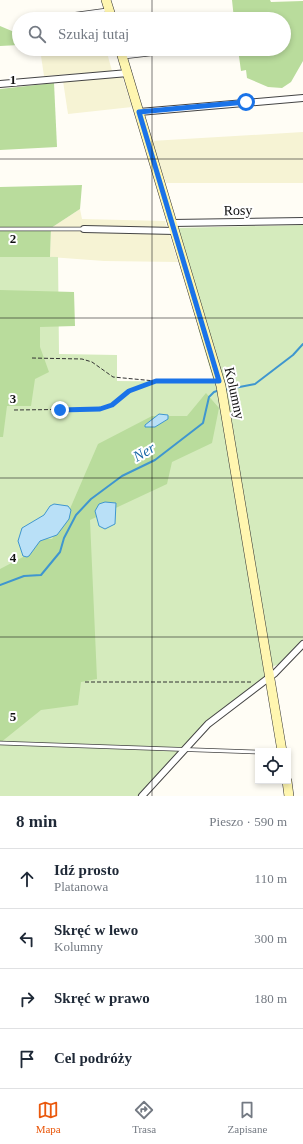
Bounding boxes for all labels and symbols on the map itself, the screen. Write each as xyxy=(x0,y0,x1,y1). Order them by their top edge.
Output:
text: 1 xyxy=(10,72,16,87)
route start xyxy=(237,93,255,111)
street label: Rosy xyxy=(223,203,253,218)
text: 2 xyxy=(10,231,16,246)
street label: Kolumny xyxy=(222,366,247,421)
text: 3 xyxy=(10,391,17,406)
route end xyxy=(51,401,69,419)
water label: Ner xyxy=(129,439,158,465)
text: 4 xyxy=(10,550,17,565)
text: 5 xyxy=(10,709,17,724)

